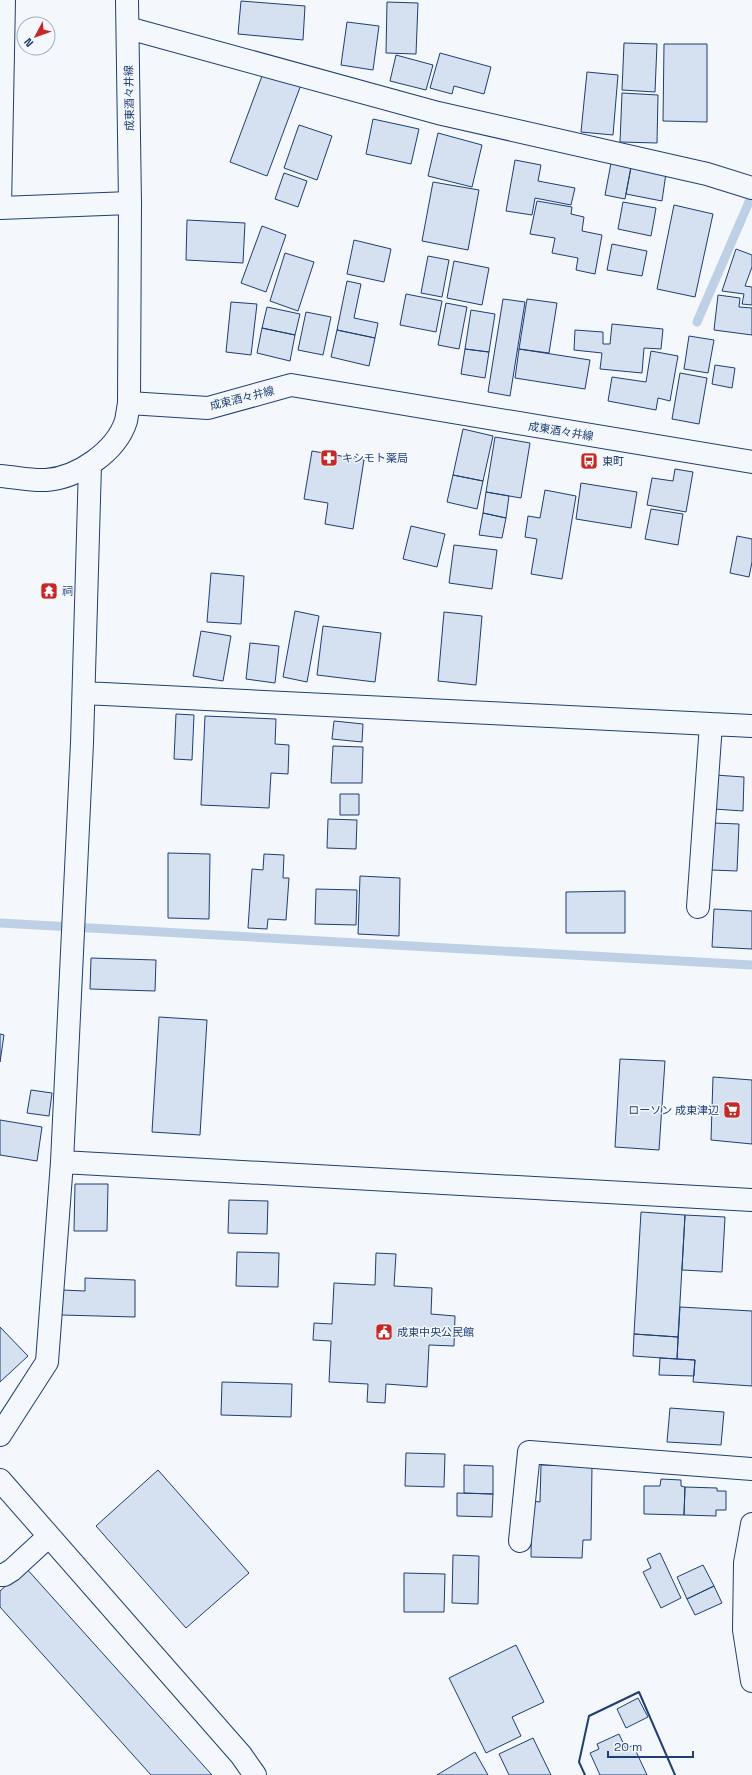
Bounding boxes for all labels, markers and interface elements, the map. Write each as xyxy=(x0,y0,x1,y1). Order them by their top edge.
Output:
north arrow xyxy=(16,16,56,56)
text: N xyxy=(21,35,36,50)
street label: 成東酒々井線 xyxy=(121,65,137,131)
street label: 成東酒々井線 xyxy=(208,383,276,413)
street label: 成東酒々井線 xyxy=(527,419,595,443)
pharmacy icon: キシモト薬局 xyxy=(319,448,339,468)
place label: キシモト薬局 xyxy=(342,451,408,465)
bus stop icon: 東町 xyxy=(579,451,599,471)
place label: 東町 xyxy=(602,454,624,468)
temple icon: 祠 xyxy=(39,581,59,601)
place label: 祠 xyxy=(62,584,73,598)
supermarket icon: ローソン 成東津辺 xyxy=(722,1100,742,1120)
place label: ローソン 成東津辺 xyxy=(628,1103,719,1117)
public building icon: 成東中央公民館 xyxy=(374,1322,394,1342)
place label: 成東中央公民館 xyxy=(397,1325,474,1339)
scale bar xyxy=(608,1733,693,1759)
text: 20 m xyxy=(614,1739,642,1755)

